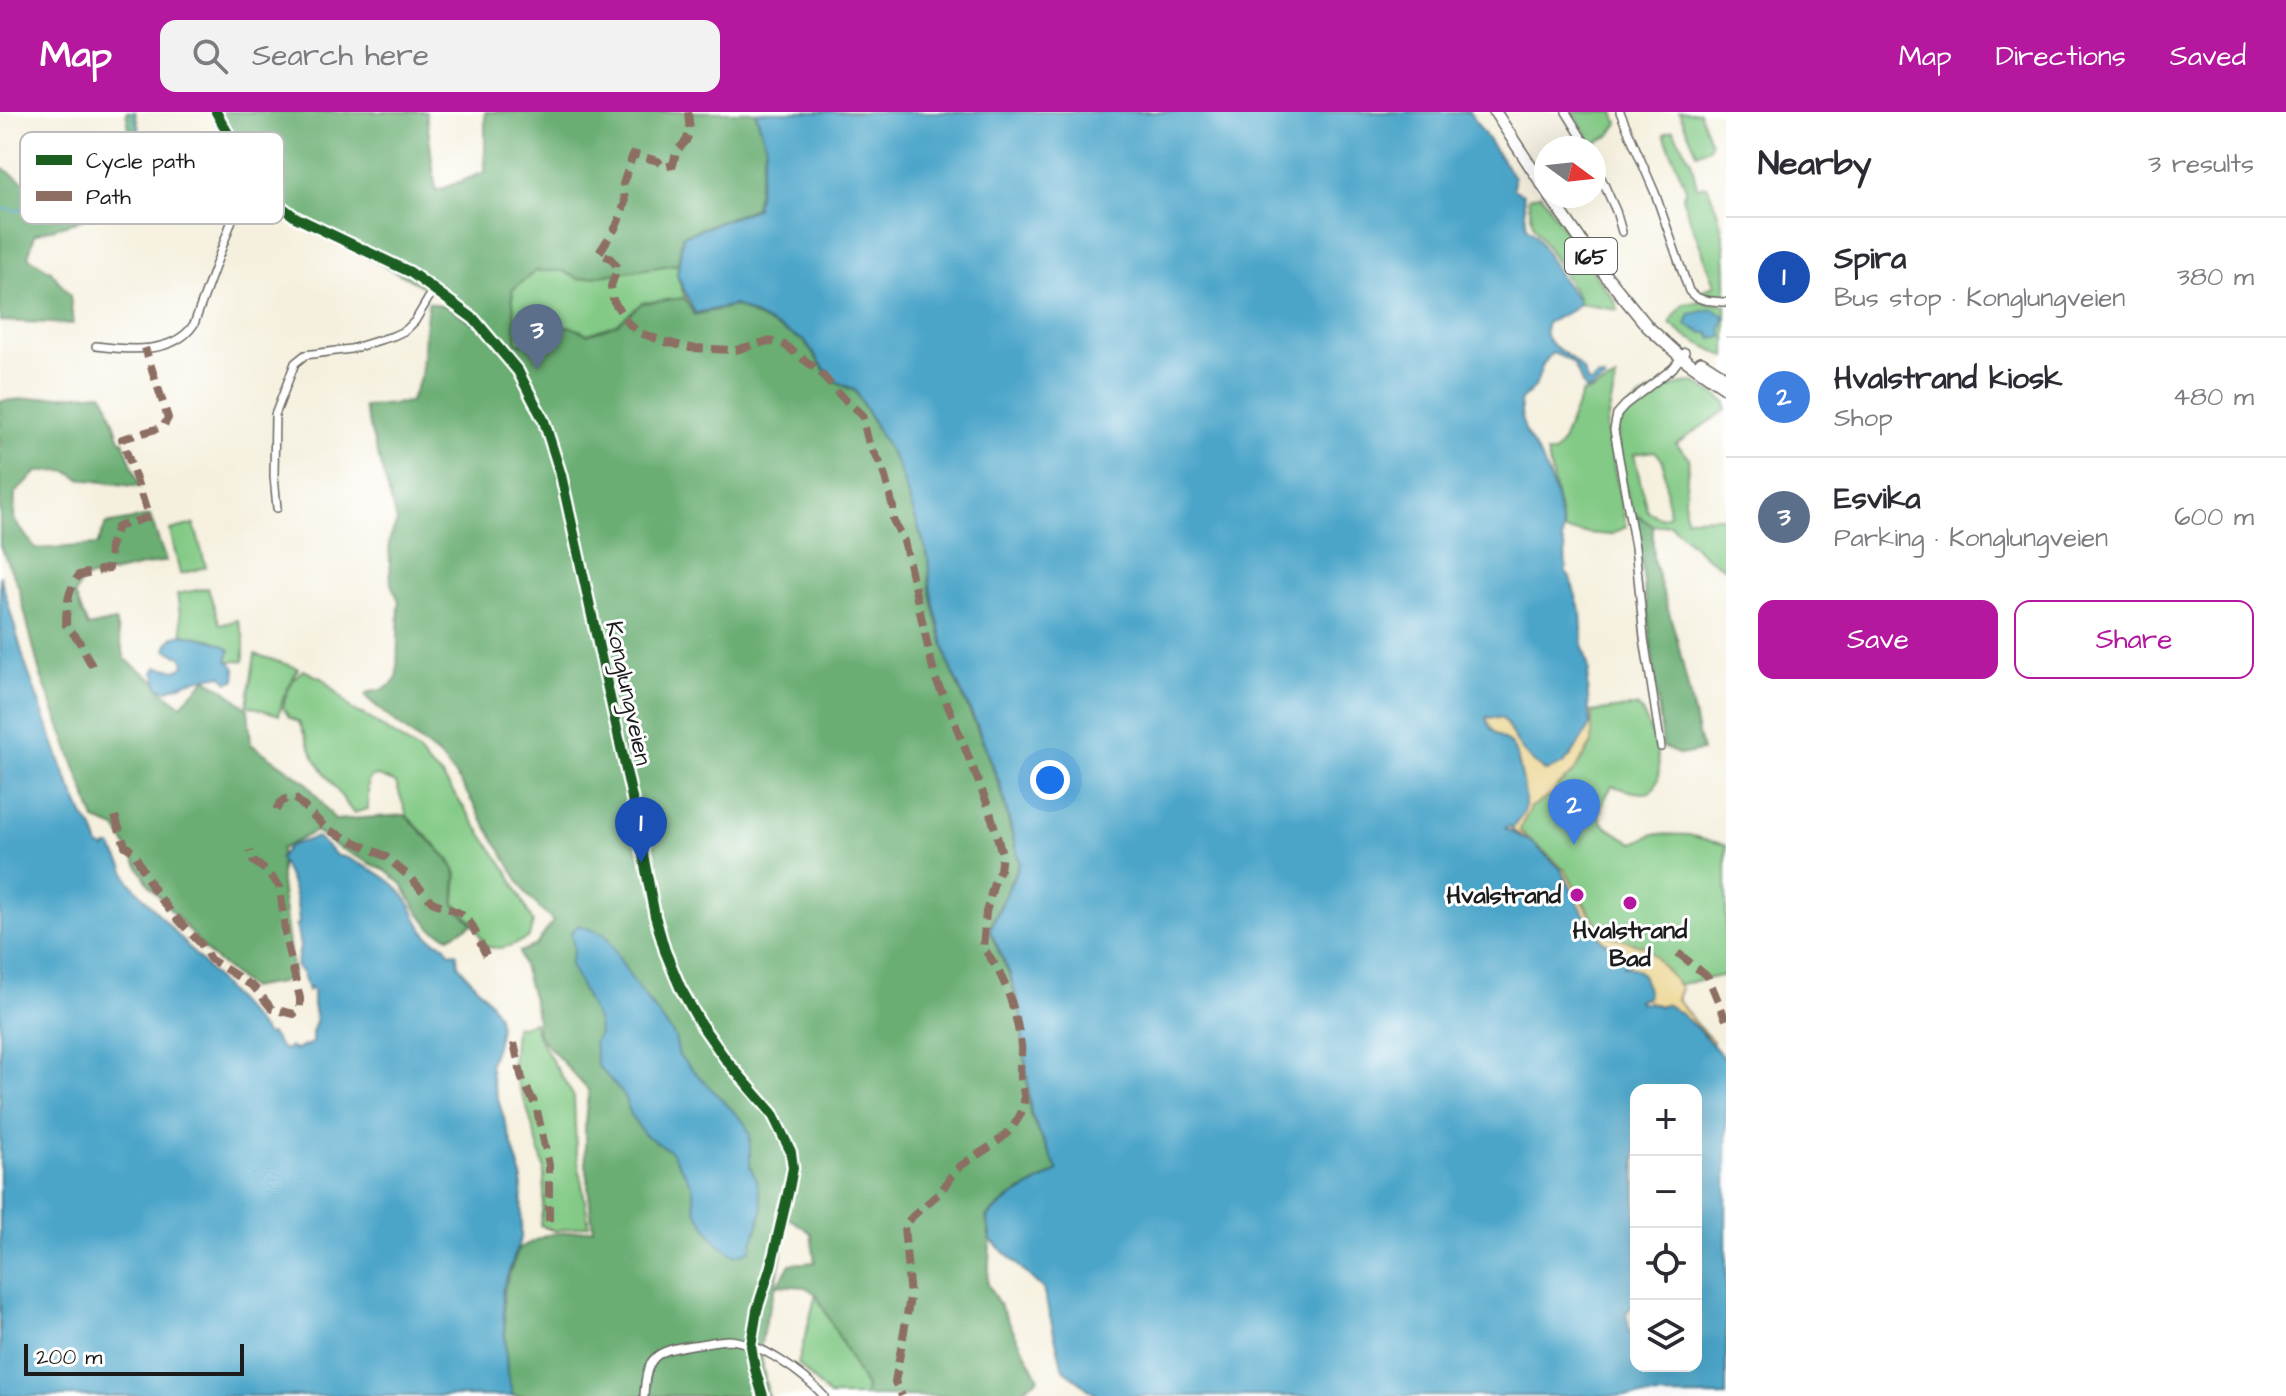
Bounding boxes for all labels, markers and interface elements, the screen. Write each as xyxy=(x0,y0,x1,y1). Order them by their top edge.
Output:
search box xyxy=(160,20,720,92)
text: Map xyxy=(40,30,112,82)
icon: search xyxy=(188,34,232,78)
text: Search here xyxy=(252,35,429,77)
text: Map xyxy=(1899,37,1952,76)
text: Directions xyxy=(1996,37,2126,76)
text: Saved xyxy=(2170,37,2246,76)
legend xyxy=(20,132,284,224)
north arrow xyxy=(1534,136,1606,208)
text: Nearby xyxy=(1758,140,1872,188)
text: Cycle path xyxy=(86,146,195,178)
text: 3 results xyxy=(2148,146,2254,182)
text: Path xyxy=(86,182,131,213)
road number: 165 xyxy=(1565,238,1617,274)
text: Spira xyxy=(1834,238,1906,280)
text: 1 xyxy=(1782,259,1786,295)
text: 380 m xyxy=(2177,259,2254,295)
text: Bus stop · Konglungveien xyxy=(1834,280,2125,316)
pin: 3 xyxy=(511,304,563,370)
text: Hvalstrand kiosk xyxy=(1834,358,2062,400)
text: 2 xyxy=(1777,379,1791,415)
text: 480 m xyxy=(2172,379,2254,415)
text: Shop xyxy=(1834,400,1893,436)
text: Esvika xyxy=(1834,478,1921,520)
text: 3 xyxy=(1777,499,1791,535)
text: 600 m xyxy=(2174,499,2254,535)
text: Parking · Konglungveien xyxy=(1834,520,2108,556)
button: Save xyxy=(1758,600,1998,679)
button: Share xyxy=(2014,600,2254,679)
street label: Konglungveien xyxy=(595,618,660,769)
your location xyxy=(1030,760,1070,800)
pin: 2 xyxy=(1548,779,1600,845)
pin: 1 xyxy=(615,797,667,863)
place label: Hvalstrand xyxy=(1447,879,1562,913)
marker: Hvalstrand xyxy=(1568,886,1586,904)
marker: Hvalstrand Bad xyxy=(1621,894,1639,912)
place label: Hvalstrand Bad xyxy=(1573,914,1688,976)
map controls xyxy=(1630,1084,1702,1372)
button: + xyxy=(1630,1084,1702,1156)
button: − xyxy=(1630,1156,1702,1228)
button: locate xyxy=(1630,1228,1702,1300)
button: layers xyxy=(1630,1300,1702,1372)
scale bar xyxy=(24,1340,244,1376)
text: 200 m xyxy=(36,1342,102,1373)

